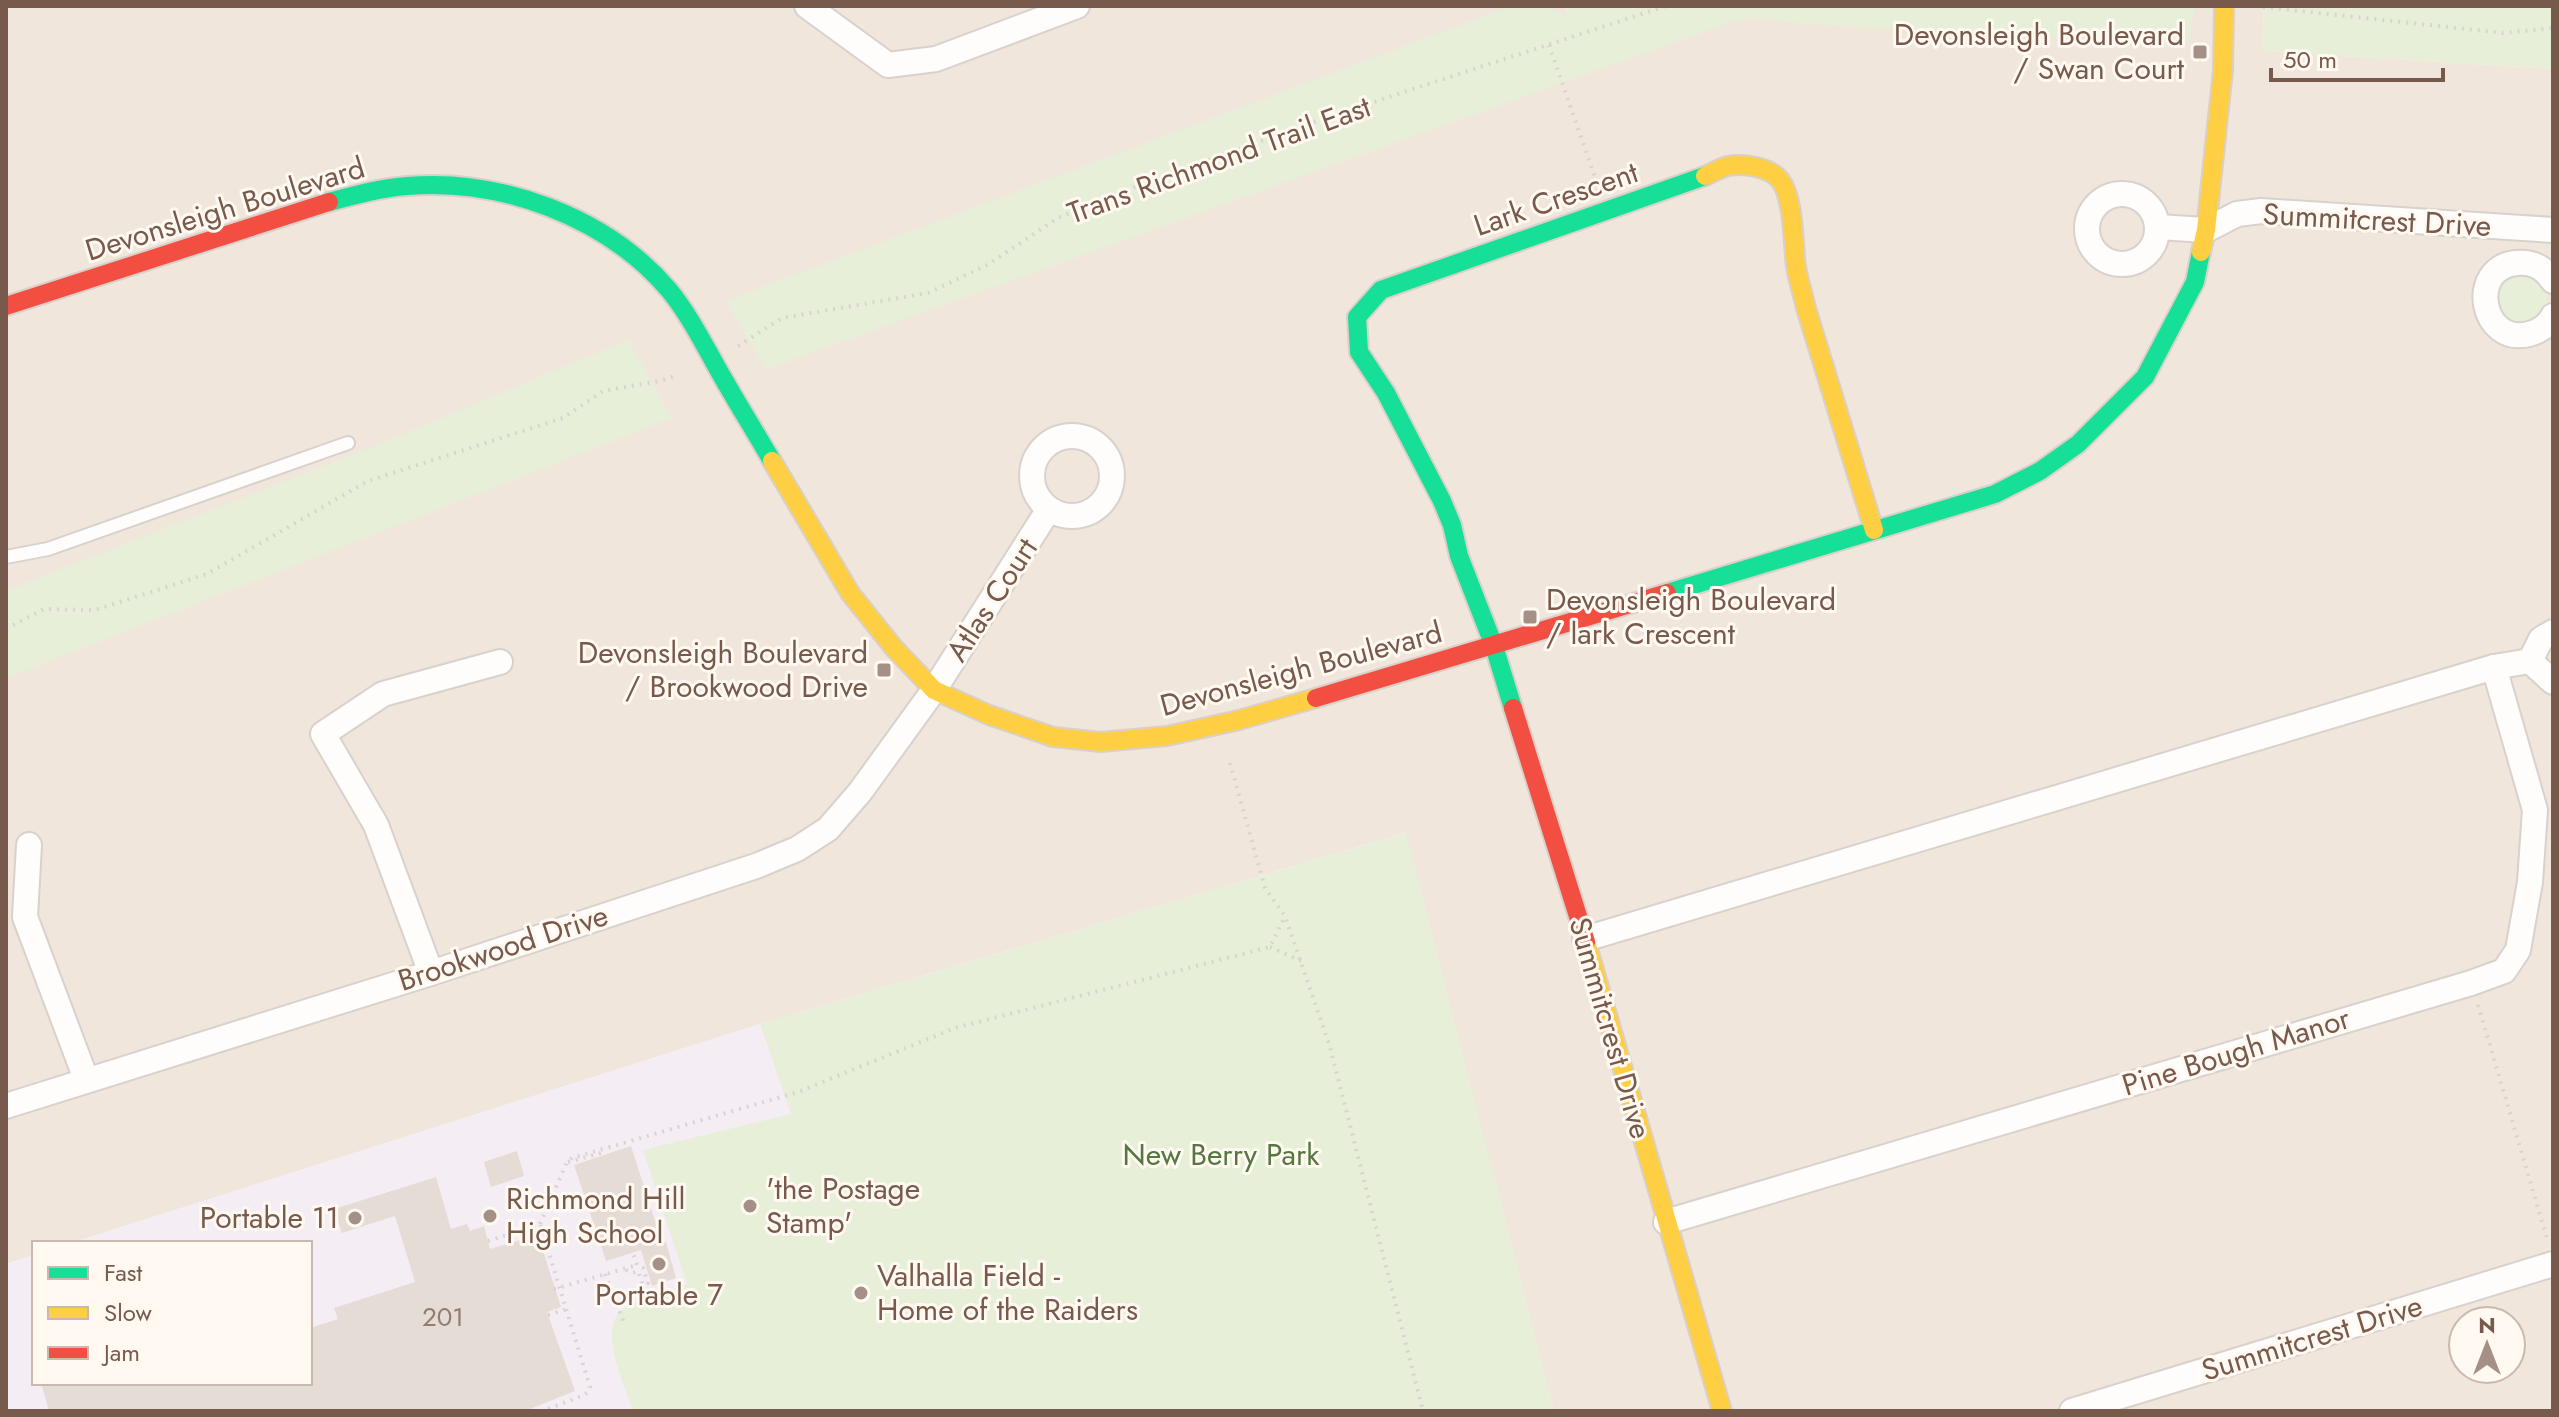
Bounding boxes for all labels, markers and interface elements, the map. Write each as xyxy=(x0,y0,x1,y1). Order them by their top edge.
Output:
place label: Devonsleigh Boulevard / Swan Court xyxy=(1894,13,2185,90)
scale bar xyxy=(2271,32,2443,82)
text: 50 m xyxy=(2283,42,2337,77)
marker: Devonsleigh Boulevard / Swan Court xyxy=(2191,43,2209,61)
street label: Trans Richmond Trail East xyxy=(1061,84,1377,234)
street label: Devonsleigh Boulevard xyxy=(80,146,370,272)
street label: Lark Crescent xyxy=(1468,150,1644,247)
street label: Summitcrest Drive xyxy=(2262,192,2492,247)
street label: Atlas Court xyxy=(936,529,1048,670)
place label: Devonsleigh Boulevard / lark Crescent xyxy=(1546,578,1836,655)
marker: Devonsleigh Boulevard / lark Crescent xyxy=(1521,608,1539,626)
street label: Devonsleigh Boulevard xyxy=(1155,610,1447,727)
place label: Devonsleigh Boulevard / Brookwood Drive xyxy=(578,631,868,708)
marker: Devonsleigh Boulevard / Brookwood Drive xyxy=(875,661,893,679)
street label: Brookwood Drive xyxy=(392,893,613,1002)
street label: Summitcrest Drive xyxy=(1558,912,1663,1144)
street label: Pine Bough Manor xyxy=(2117,996,2356,1107)
park label: New Berry Park xyxy=(1123,1133,1320,1176)
place label: 'the Postage Stamp' xyxy=(766,1167,920,1244)
place label: Richmond Hill High School xyxy=(506,1177,685,1254)
place label: Portable 11 xyxy=(200,1196,339,1239)
marker: 'the Postage Stamp' xyxy=(741,1197,759,1215)
marker: Richmond Hill High School xyxy=(481,1207,499,1225)
marker: Portable 11 xyxy=(346,1209,364,1227)
legend xyxy=(32,1241,312,1385)
place label: Valhalla Field - Home of the Raiders xyxy=(877,1254,1138,1331)
text: Fast xyxy=(104,1255,142,1290)
marker: Portable 7 xyxy=(650,1255,668,1273)
place label: Portable 7 xyxy=(595,1273,723,1316)
marker: Valhalla Field - Home of the Raiders xyxy=(852,1284,870,1302)
street label: Summitcrest Drive xyxy=(2196,1284,2427,1392)
text: Slow xyxy=(104,1295,152,1330)
house number: 201 xyxy=(422,1298,464,1336)
north arrow xyxy=(2447,1305,2527,1385)
text: N xyxy=(2478,1309,2496,1341)
text: Jam xyxy=(101,1335,140,1370)

